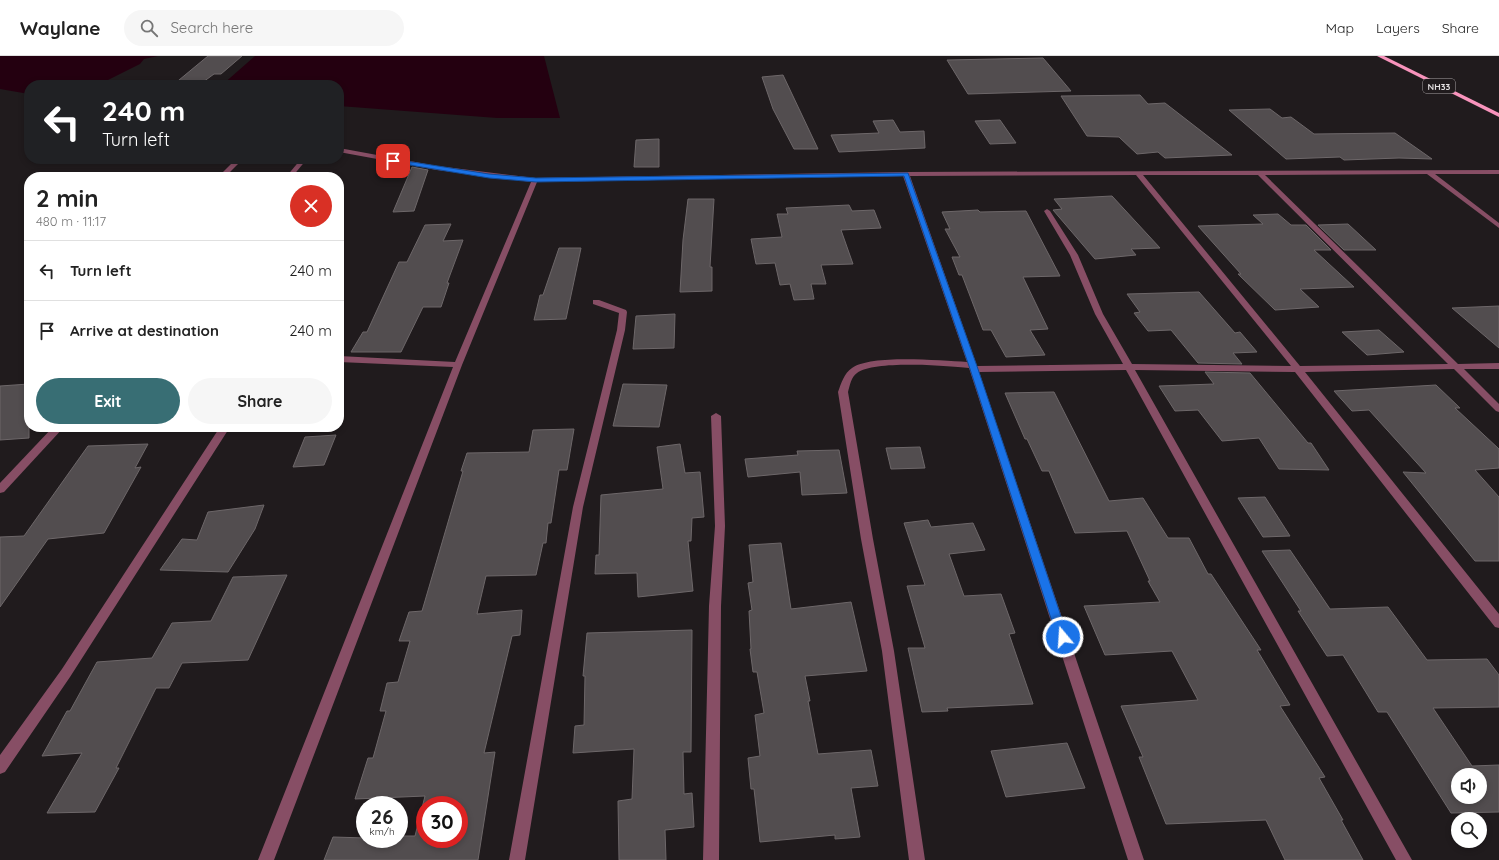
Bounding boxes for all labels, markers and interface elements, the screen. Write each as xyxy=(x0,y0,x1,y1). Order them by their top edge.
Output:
search box xyxy=(124,10,404,46)
text: Waylane xyxy=(20,16,100,40)
icon: search xyxy=(138,17,160,39)
text: Search here xyxy=(170,18,253,37)
text: Map xyxy=(1325,19,1354,37)
text: Layers xyxy=(1376,19,1420,37)
text: Share xyxy=(1442,19,1479,37)
road number: NH33 xyxy=(1423,79,1455,93)
text: 240 m xyxy=(102,93,185,128)
icon: left xyxy=(36,96,88,148)
text: Turn left xyxy=(102,128,170,151)
pin xyxy=(376,144,410,178)
icon: arrive xyxy=(382,150,404,172)
text: 2 min xyxy=(36,183,98,213)
button: close xyxy=(290,185,332,227)
text: 480 m · 11:17 xyxy=(36,213,106,229)
icon: left xyxy=(36,260,58,282)
text: Turn left xyxy=(70,261,132,280)
text: 240 m xyxy=(289,261,332,280)
icon: arrive xyxy=(36,320,58,342)
text: Arrive at destination xyxy=(70,321,219,340)
text: 240 m xyxy=(289,321,332,340)
button: Exit xyxy=(36,378,180,424)
button: Share xyxy=(188,378,332,424)
position arrow xyxy=(1042,616,1084,658)
map controls xyxy=(1451,768,1487,848)
button: sound xyxy=(1451,768,1487,804)
speed limit sign: 30 xyxy=(416,796,468,848)
text: 26 xyxy=(371,804,393,829)
button: search xyxy=(1451,812,1487,848)
text: km/h xyxy=(369,825,395,838)

